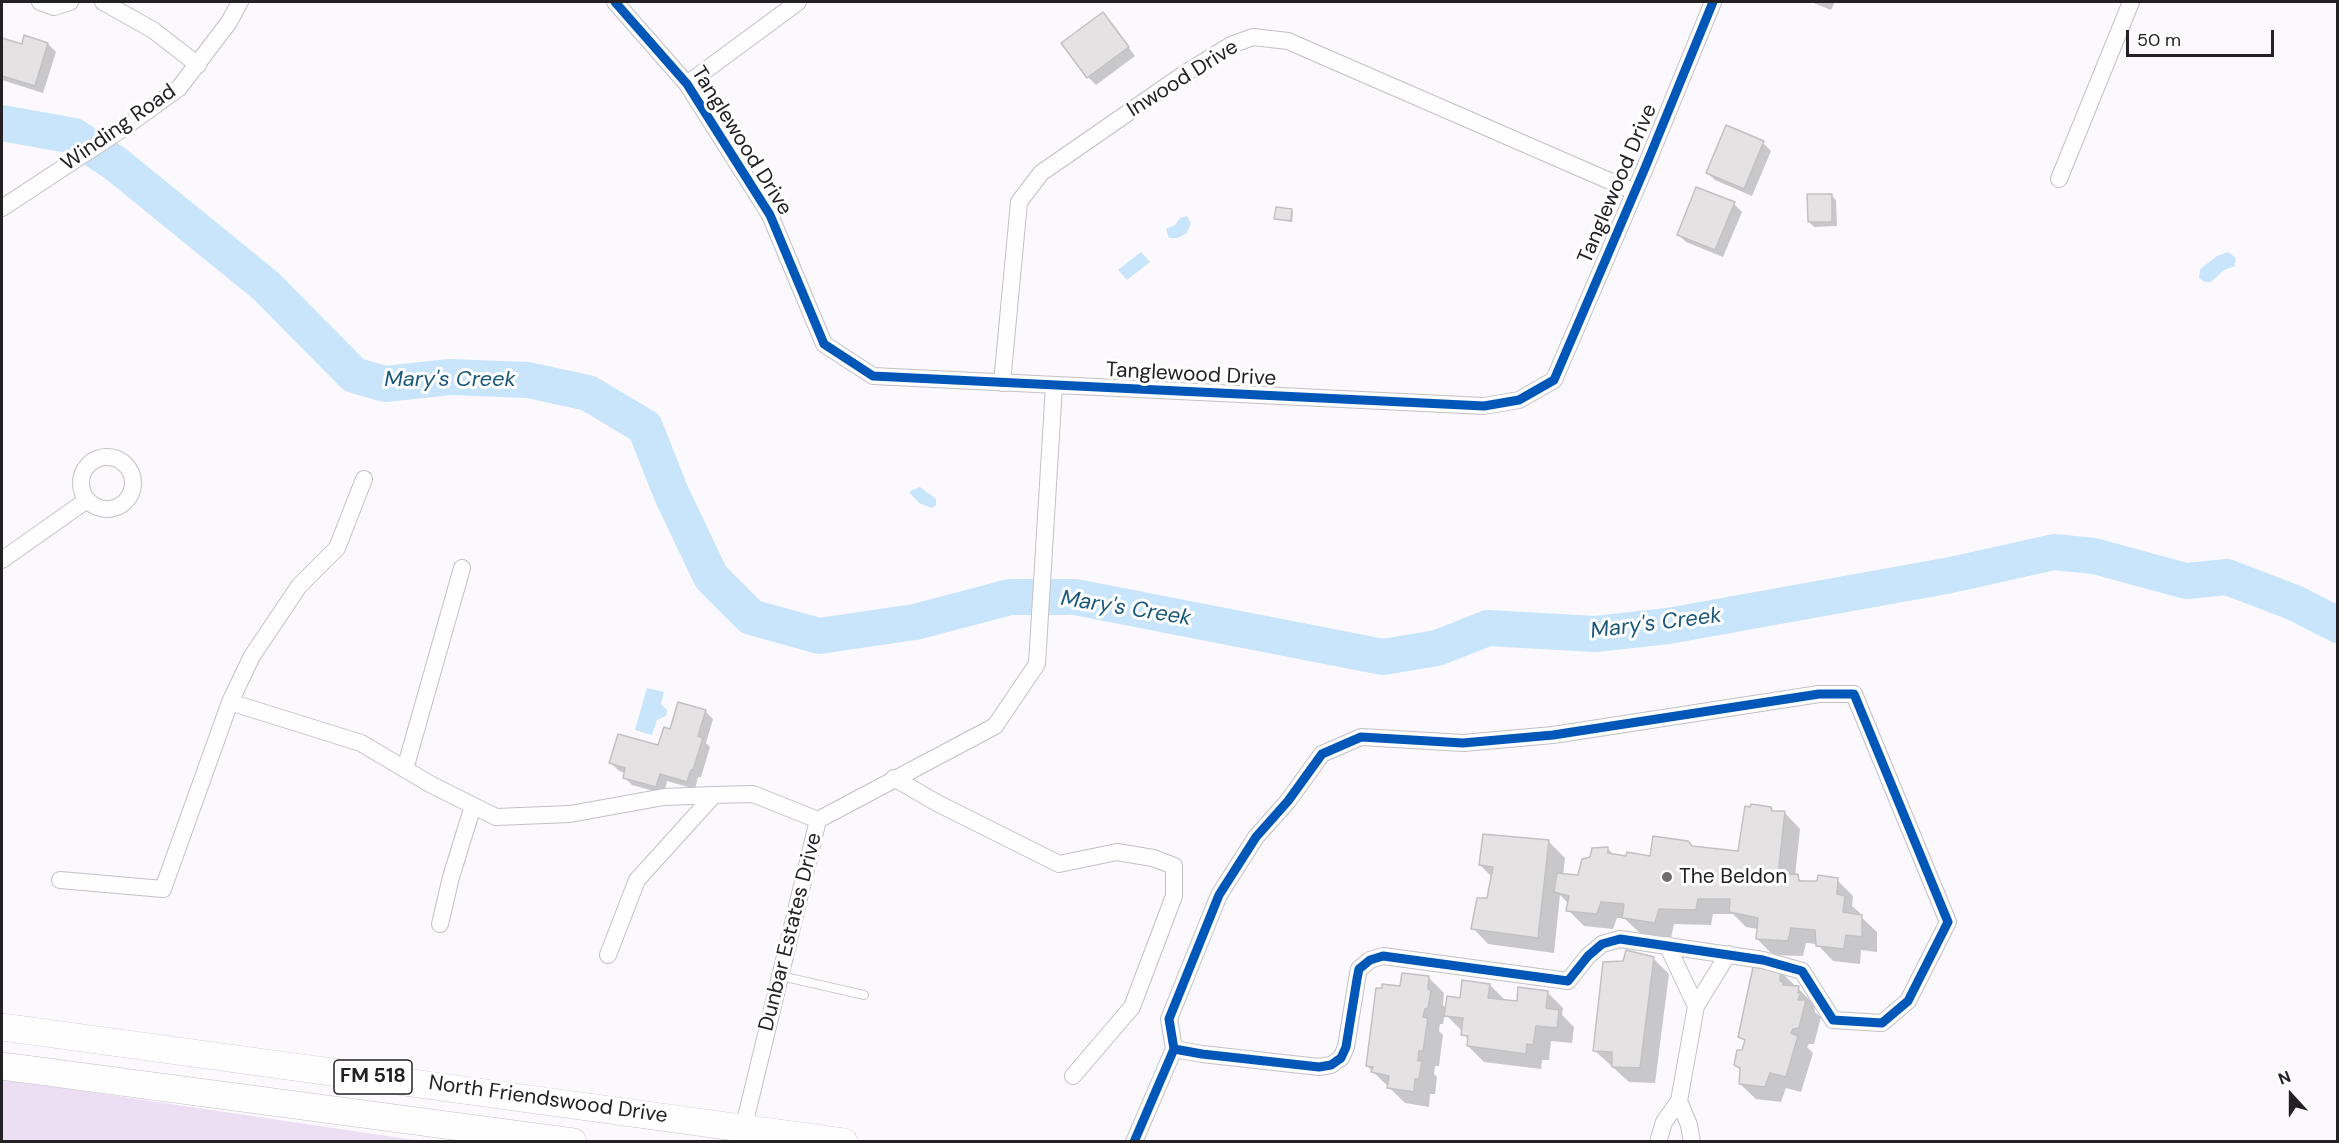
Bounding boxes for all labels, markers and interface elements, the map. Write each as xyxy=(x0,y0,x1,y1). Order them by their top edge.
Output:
scale bar xyxy=(2129,18,2278,56)
text: 50 m xyxy=(2137,28,2181,52)
street label: Inwood Drive xyxy=(1123,35,1243,123)
street label: Tanglewood Drive xyxy=(685,62,797,220)
street label: Winding Road xyxy=(57,79,181,177)
street label: Tanglewood Drive xyxy=(1573,101,1663,267)
street label: Tanglewood Drive xyxy=(1105,358,1277,392)
water label: Mary's Creek xyxy=(384,367,516,393)
water label: Mary's Creek xyxy=(1059,586,1193,632)
water label: Mary's Creek xyxy=(1589,603,1723,645)
street label: Dunbar Estates Drive xyxy=(754,830,828,1034)
place label: The Beldon xyxy=(1679,864,1787,890)
marker: The Beldon xyxy=(1660,870,1674,884)
road number: FM 518 xyxy=(334,1060,412,1094)
north arrow xyxy=(2261,1065,2321,1125)
text: N xyxy=(2275,1066,2294,1090)
street label: North Friendswood Drive xyxy=(427,1071,669,1129)

